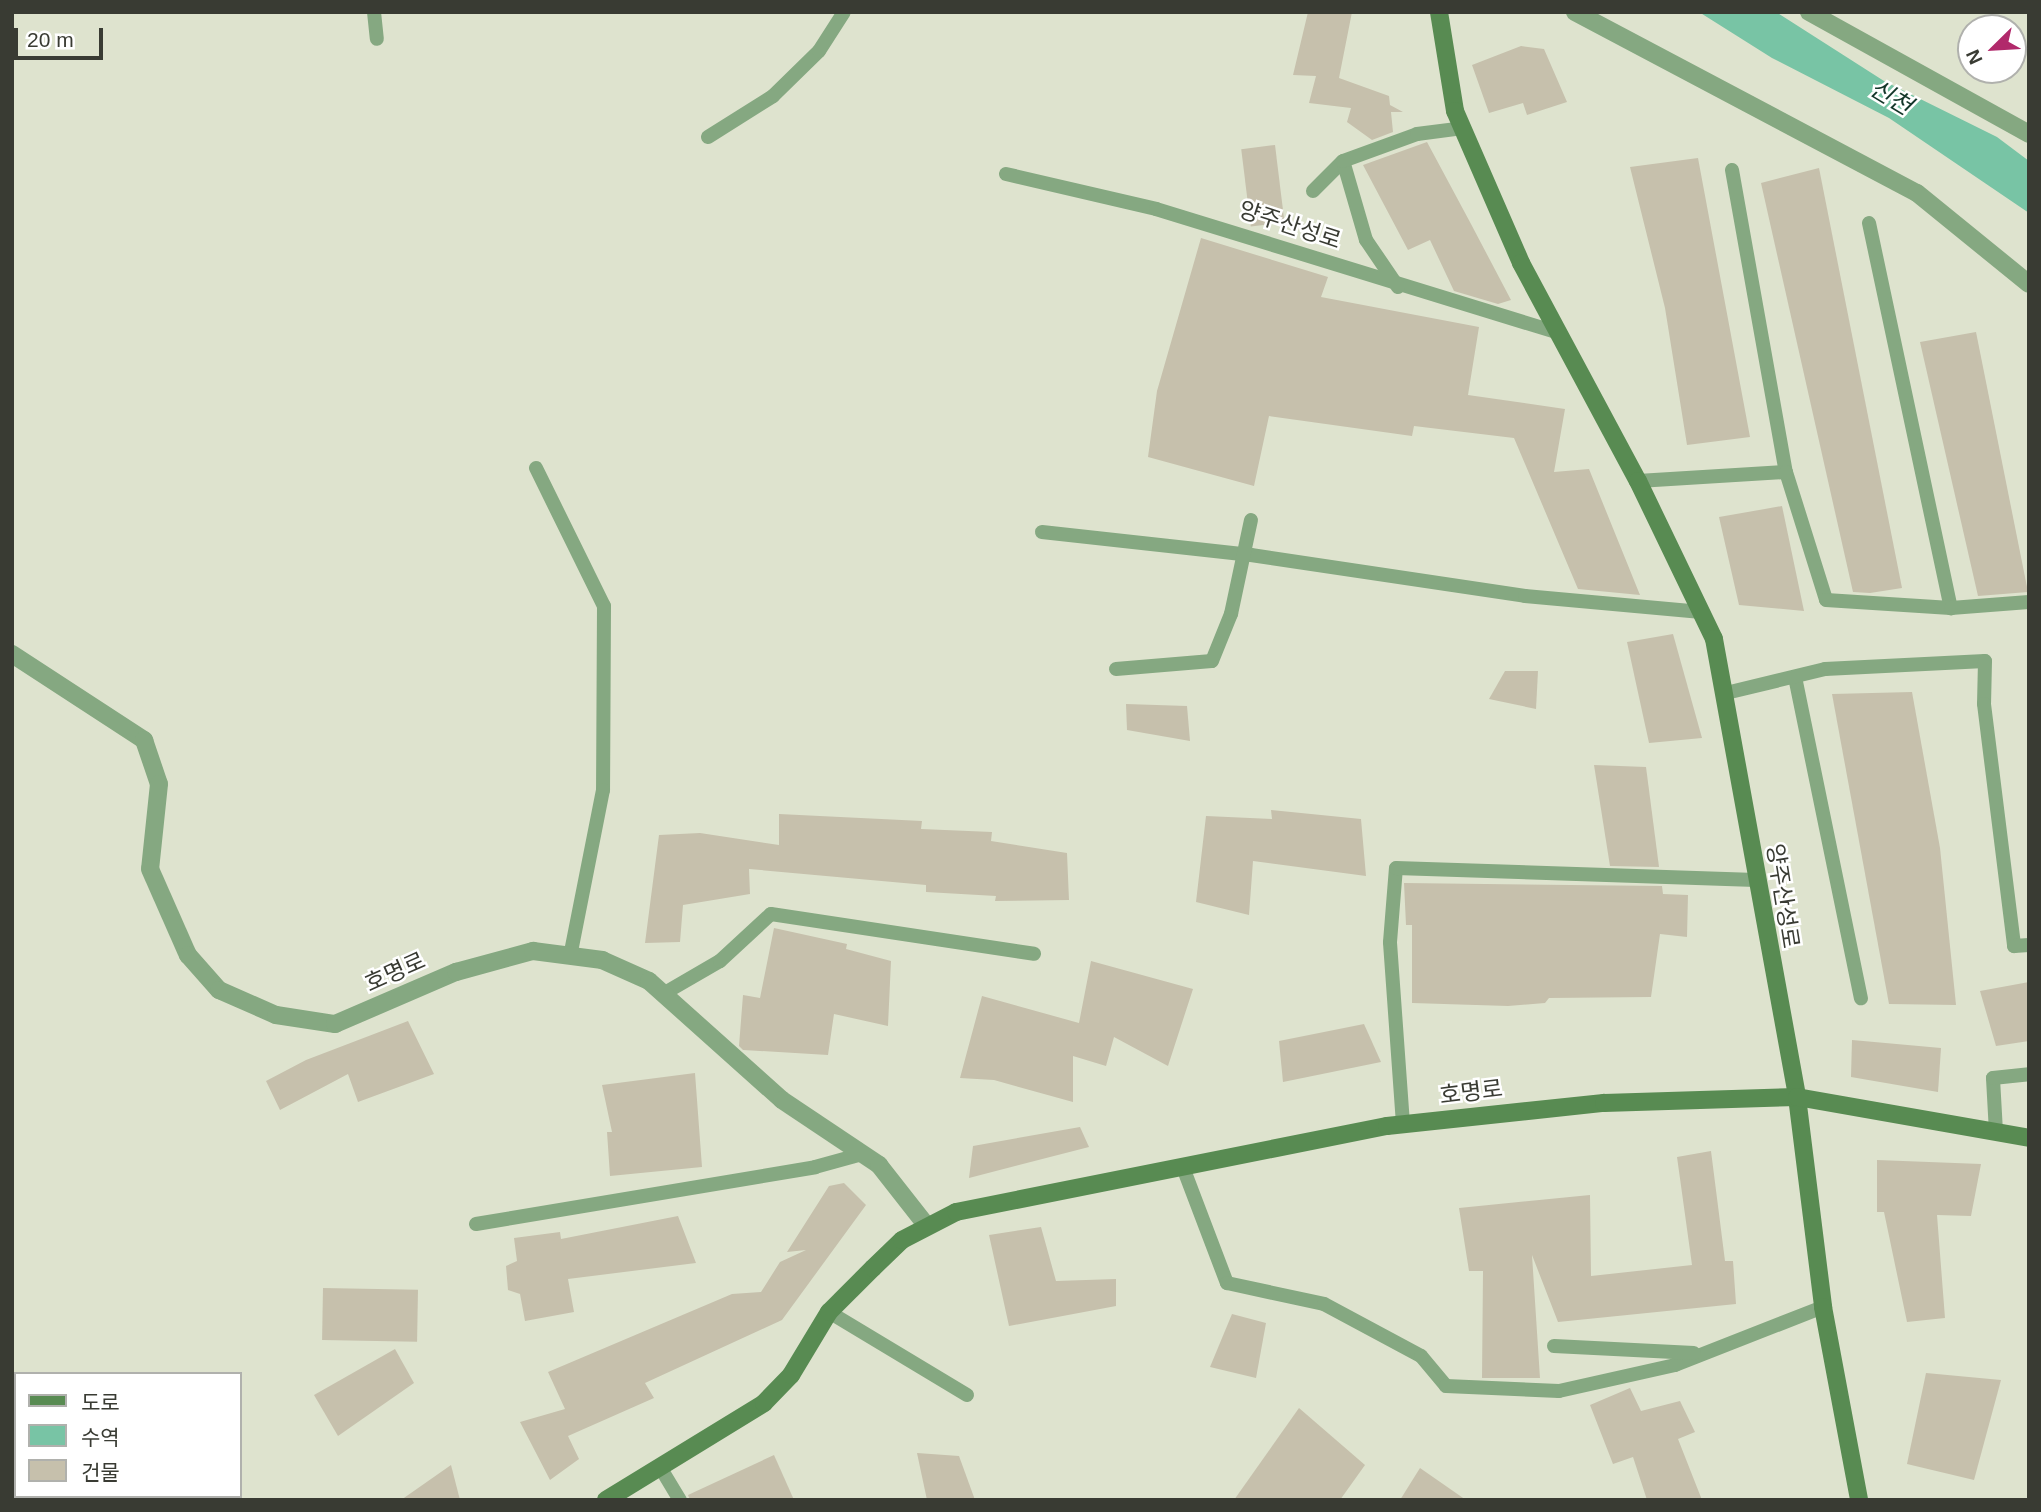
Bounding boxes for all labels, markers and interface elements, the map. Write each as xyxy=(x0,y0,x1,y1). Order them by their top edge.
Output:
scale bar xyxy=(18,14,107,58)
north arrow xyxy=(1957,14,2027,84)
text: 20 m xyxy=(27,28,74,51)
text: N xyxy=(1962,46,1987,67)
water label: 신천 xyxy=(1865,73,1917,121)
street label: 양주산성로 xyxy=(1235,196,1345,254)
street label: 양주산성로 xyxy=(1761,842,1805,950)
street label: 호명로 xyxy=(360,946,430,998)
street label: 호명로 xyxy=(1438,1074,1504,1110)
legend xyxy=(14,1372,242,1498)
text: 도로 xyxy=(81,1391,120,1414)
text: 수역 xyxy=(81,1426,120,1449)
text: 건물 xyxy=(81,1461,120,1484)

